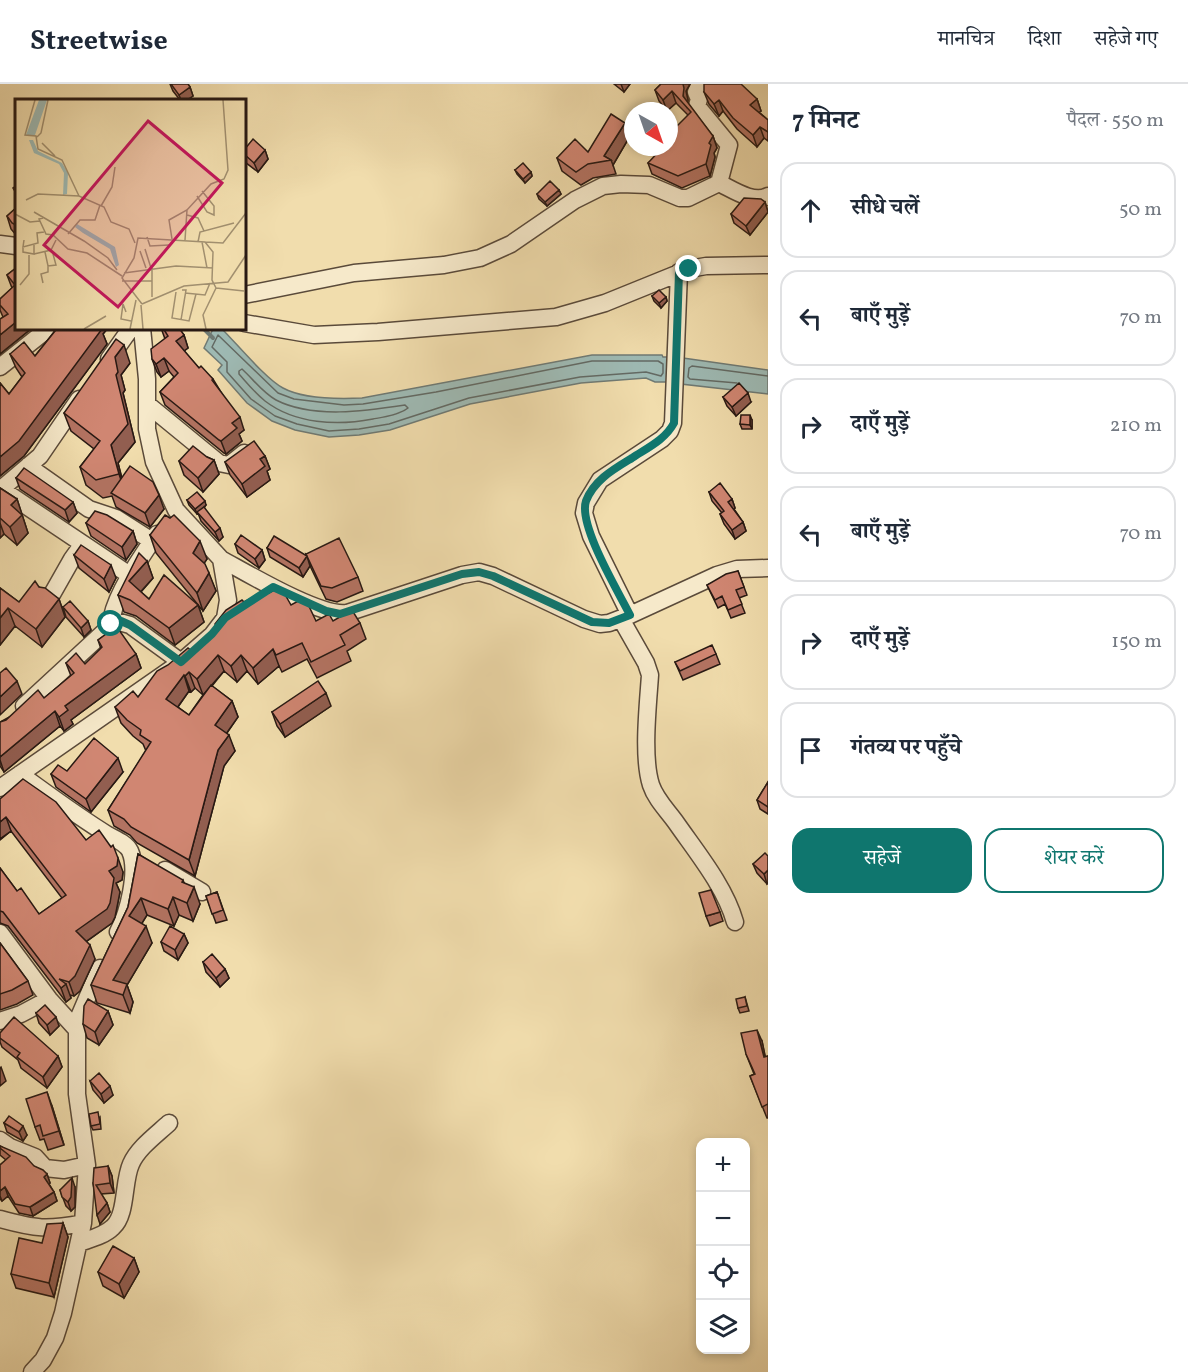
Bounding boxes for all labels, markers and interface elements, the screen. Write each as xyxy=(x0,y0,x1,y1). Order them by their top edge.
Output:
text: Streetwise xyxy=(30,22,168,61)
text: मानचित्र xyxy=(938,25,995,54)
text: दिशा xyxy=(1028,25,1061,54)
text: सहेजे गए xyxy=(1094,25,1158,54)
inset map xyxy=(15,99,246,330)
north arrow xyxy=(624,102,678,156)
text: 7 मिनट xyxy=(792,103,859,139)
text: पैदल · 550 m xyxy=(1067,107,1164,135)
text: सीधे चलें xyxy=(851,193,919,224)
icon: ahead xyxy=(794,194,827,227)
text: 50 m xyxy=(1119,196,1162,224)
route end xyxy=(675,255,701,281)
text: बाएँ मुड़ें xyxy=(851,301,910,332)
icon: left xyxy=(794,302,827,335)
text: 70 m xyxy=(1119,304,1162,332)
text: दाएँ मुड़ें xyxy=(851,409,909,440)
icon: right xyxy=(794,410,827,443)
text: 210 m xyxy=(1110,412,1162,440)
text: बाएँ मुड़ें xyxy=(851,517,910,548)
icon: left xyxy=(794,518,827,551)
text: 70 m xyxy=(1119,520,1162,548)
route start xyxy=(97,610,123,636)
text: दाएँ मुड़ें xyxy=(851,625,909,656)
icon: right xyxy=(794,626,827,659)
text: 150 m xyxy=(1111,628,1162,656)
text: गंतव्य पर पहुँचे xyxy=(851,733,962,764)
icon: arrive xyxy=(794,734,827,767)
button: सहेजें xyxy=(792,828,972,893)
button: शेयर करें xyxy=(984,828,1164,893)
map controls xyxy=(696,1138,750,1354)
button: + xyxy=(696,1138,750,1192)
button: − xyxy=(696,1192,750,1246)
button: locate xyxy=(696,1246,750,1300)
button: layers xyxy=(696,1300,750,1354)

